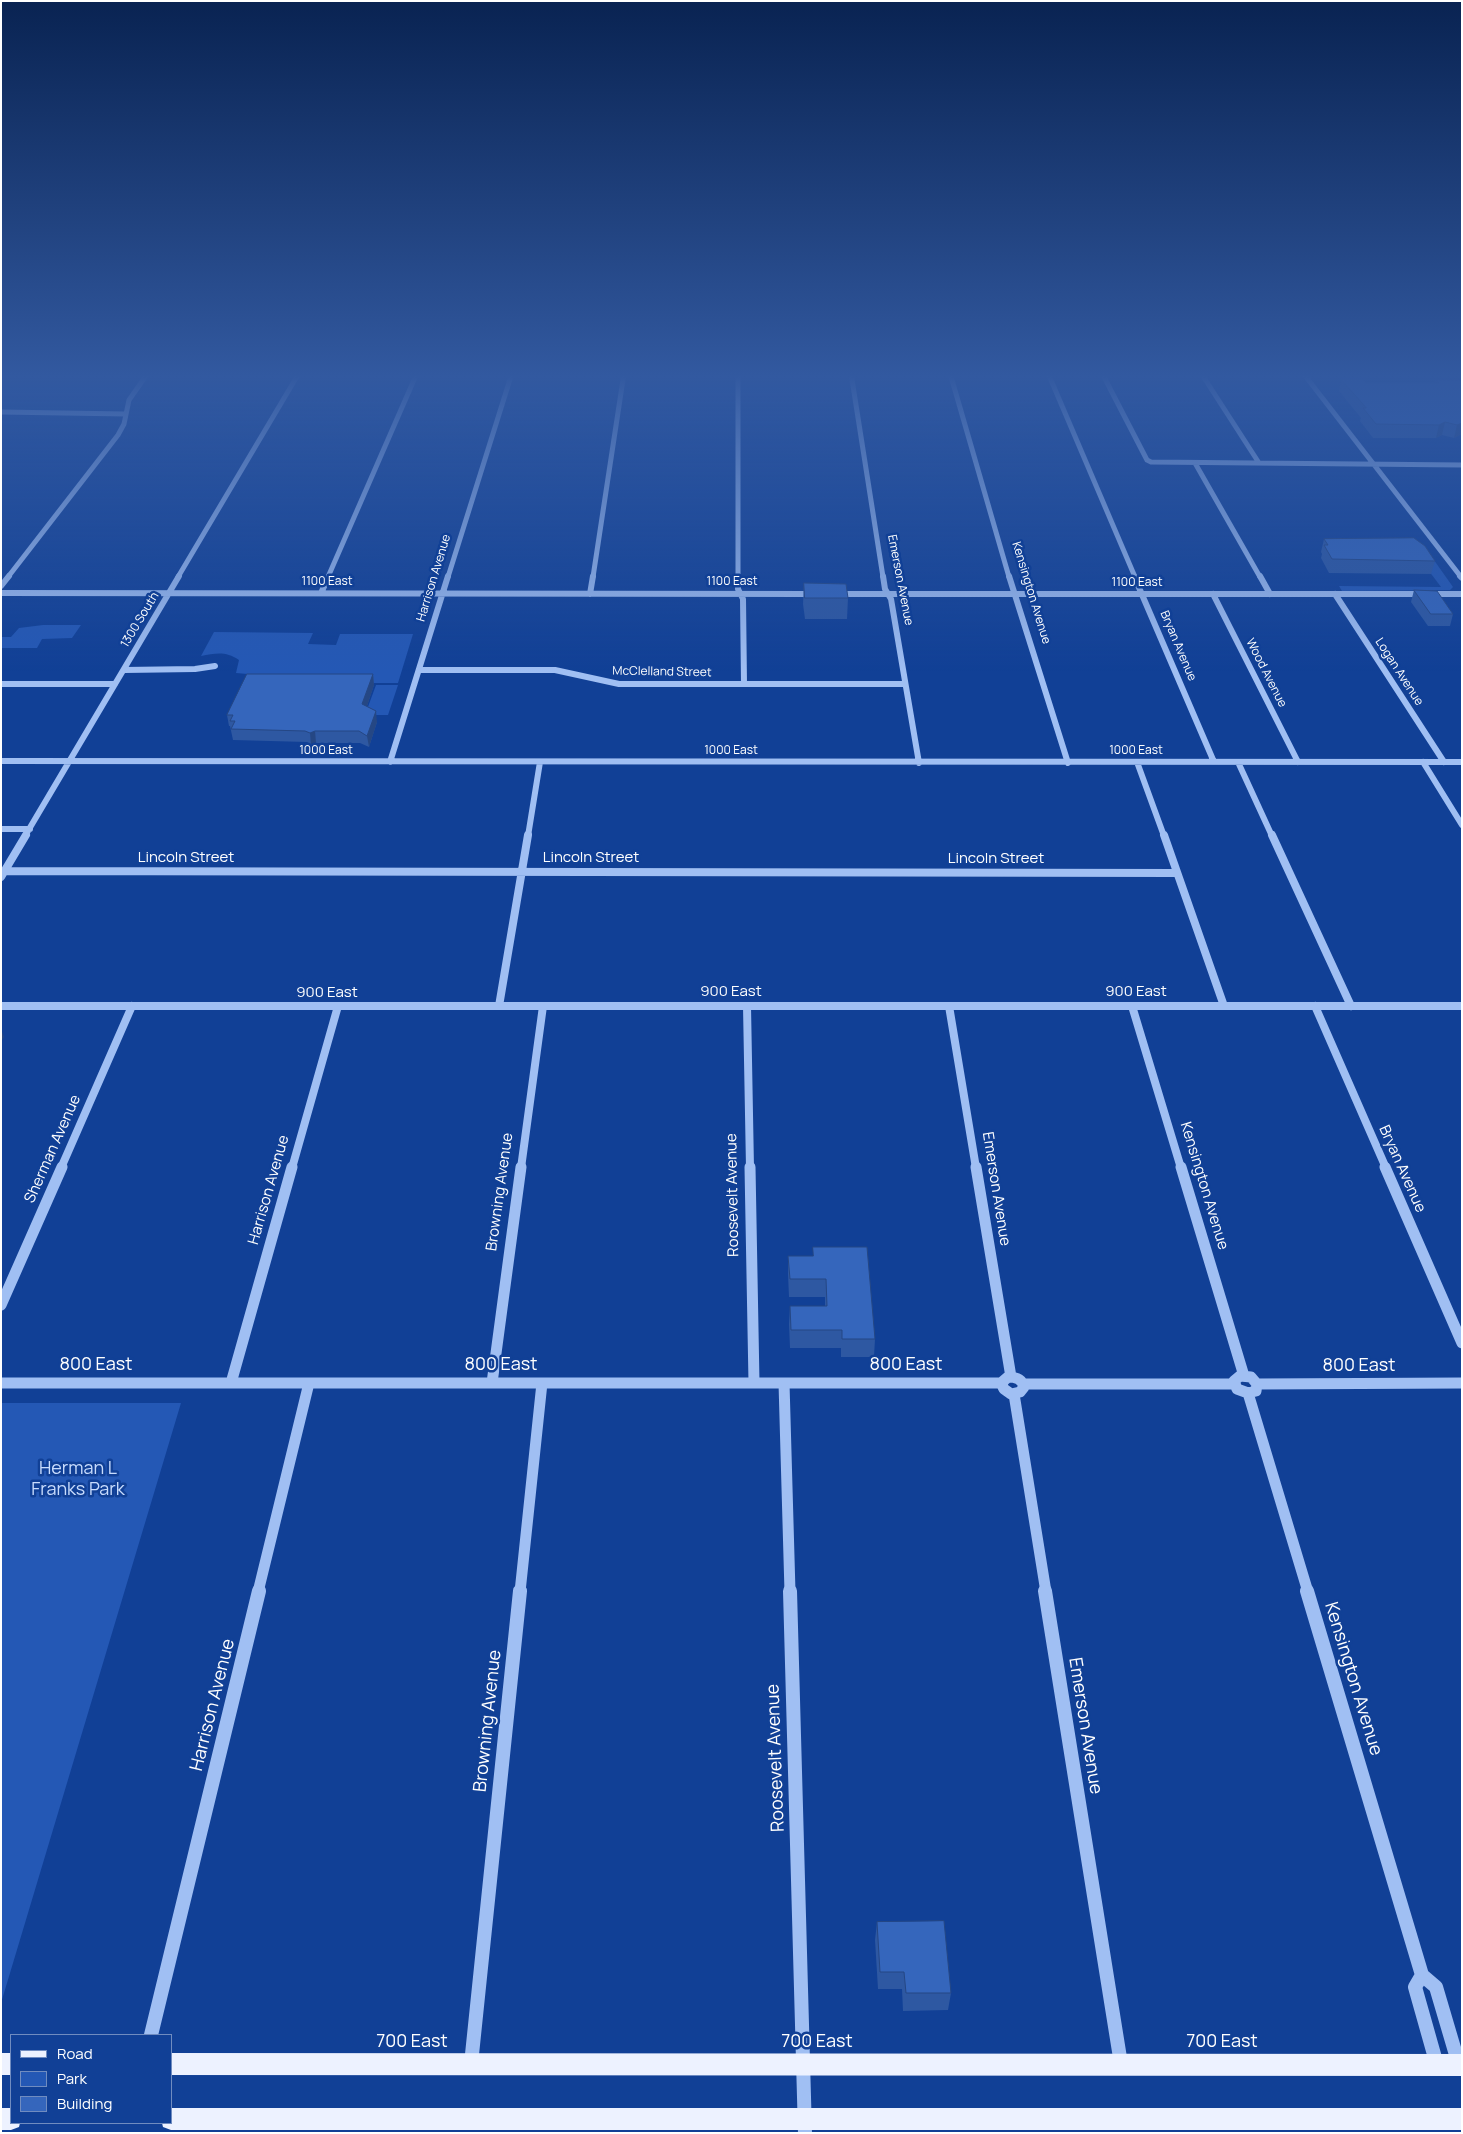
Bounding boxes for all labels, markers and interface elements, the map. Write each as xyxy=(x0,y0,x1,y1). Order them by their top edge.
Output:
street label: Harrison Avenue xyxy=(414,533,454,623)
street label: Emerson Avenue xyxy=(884,533,916,627)
street label: Kensington Avenue xyxy=(1009,540,1053,646)
street label: 1100 East xyxy=(301,575,353,589)
street label: 1100 East xyxy=(706,575,758,589)
street label: 1100 East xyxy=(1111,576,1163,590)
street label: 1300 South xyxy=(118,590,162,650)
street label: Bryan Avenue xyxy=(1157,609,1199,683)
street label: Wood Avenue xyxy=(1242,636,1290,710)
street label: Logan Avenue xyxy=(1372,636,1426,708)
street label: McClelland Street xyxy=(612,664,712,680)
street label: 1000 East xyxy=(299,744,353,758)
street label: 1000 East xyxy=(704,744,758,758)
street label: 1000 East xyxy=(1109,744,1163,758)
street label: Lincoln Street xyxy=(138,849,234,867)
street label: Lincoln Street xyxy=(543,849,639,867)
street label: Lincoln Street xyxy=(948,850,1044,868)
street label: 900 East xyxy=(700,983,762,1001)
street label: 900 East xyxy=(1105,983,1167,1001)
street label: 900 East xyxy=(296,984,358,1002)
street label: Sherman Avenue xyxy=(21,1092,85,1206)
street label: Kensington Avenue xyxy=(1176,1120,1232,1252)
street label: Bryan Avenue xyxy=(1375,1123,1429,1215)
street label: Emerson Avenue xyxy=(978,1131,1014,1247)
street label: Browning Avenue xyxy=(483,1132,517,1252)
street label: Harrison Avenue xyxy=(245,1133,293,1247)
street label: Roosevelt Avenue xyxy=(723,1133,743,1257)
street label: 800 East xyxy=(60,1354,132,1376)
street label: 800 East xyxy=(465,1354,537,1376)
street label: 800 East xyxy=(870,1354,942,1376)
street label: 800 East xyxy=(1323,1355,1395,1377)
park label: Herman L Franks Park xyxy=(31,1458,125,1500)
street label: Kensington Avenue xyxy=(1319,1600,1387,1758)
street label: Harrison Avenue xyxy=(186,1637,240,1773)
street label: Browning Avenue xyxy=(470,1649,506,1793)
street label: Emerson Avenue xyxy=(1064,1656,1106,1796)
street label: Roosevelt Avenue xyxy=(763,1684,789,1832)
street label: 700 East xyxy=(376,2031,448,2053)
street label: 700 East xyxy=(781,2031,853,2053)
street label: 700 East xyxy=(1186,2031,1258,2053)
legend xyxy=(10,2034,172,2124)
text: Road xyxy=(57,2043,93,2064)
text: Park xyxy=(57,2068,87,2089)
text: Building xyxy=(57,2093,112,2114)

